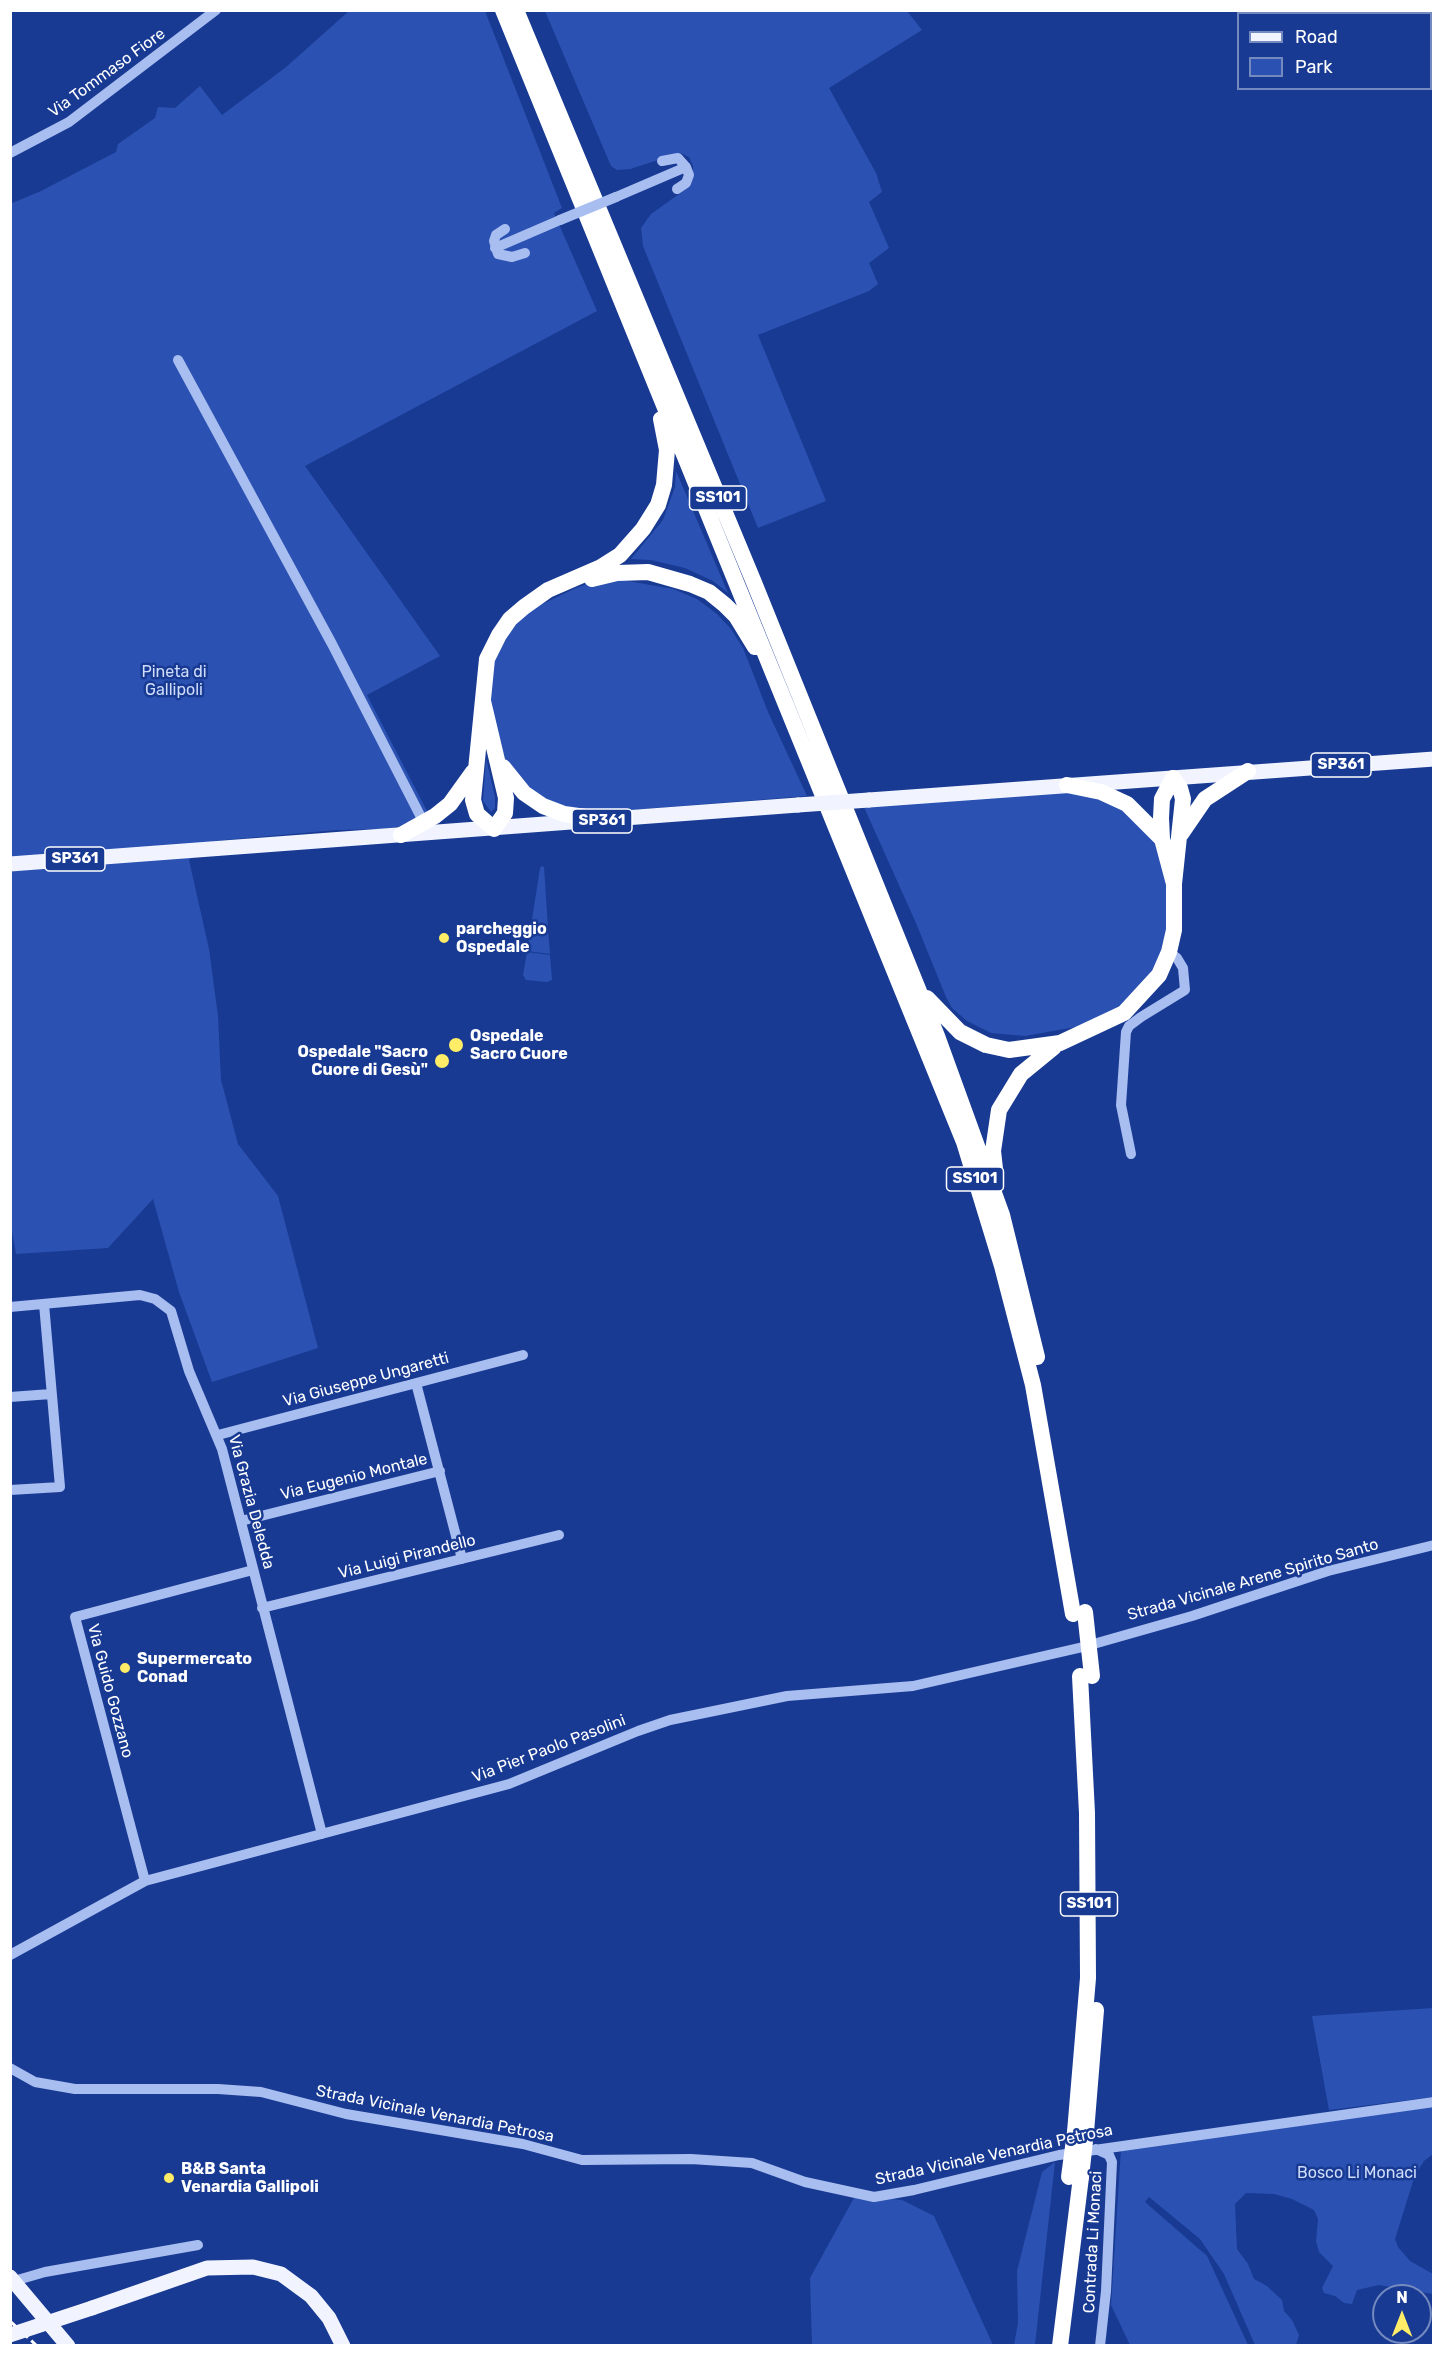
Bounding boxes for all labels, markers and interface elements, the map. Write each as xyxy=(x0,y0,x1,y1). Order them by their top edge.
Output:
legend xyxy=(1237,12,1432,90)
street label: Via Tommaso Fiore xyxy=(45,24,169,122)
text: Road xyxy=(1295,26,1338,48)
text: Park xyxy=(1295,56,1332,78)
road number: SS101 xyxy=(690,486,746,510)
park label: Pineta di Gallipoli xyxy=(141,662,207,700)
road number: SP361 xyxy=(1311,753,1371,777)
road number: SP361 xyxy=(572,809,632,833)
road number: SP361 xyxy=(45,847,105,871)
place label: parcheggio Ospedale xyxy=(456,919,547,957)
marker: parcheggio Ospedale xyxy=(437,931,451,945)
place label: Ospedale Sacro Cuore xyxy=(470,1026,568,1064)
marker: Ospedale Sacro Cuore xyxy=(447,1036,465,1054)
place label: Ospedale "Sacro Cuore di Gesù" xyxy=(297,1042,428,1080)
marker: Ospedale "Sacro Cuore di Gesù" xyxy=(433,1052,451,1070)
road number: SS101 xyxy=(946,1167,1004,1191)
street label: Via Giuseppe Ungaretti xyxy=(281,1349,451,1411)
street label: Via Grazia Deledda xyxy=(224,1433,278,1571)
street label: Via Eugenio Montale xyxy=(278,1449,430,1505)
street label: Via Luigi Pirandello xyxy=(336,1531,478,1583)
street label: Strada Vicinale Arene Spirito Santo xyxy=(1125,1535,1381,1625)
street label: Via Guido Gozzano xyxy=(83,1622,137,1760)
place label: Supermercato Conad xyxy=(137,1649,252,1687)
marker: Supermercato Conad xyxy=(118,1661,132,1675)
street label: Via Pier Paolo Pasolini xyxy=(470,1711,628,1787)
road number: SS101 xyxy=(1060,1892,1118,1916)
street label: Strada Vicinale Venardia Petrosa xyxy=(314,2081,556,2147)
street label: Strada Vicinale Venardia Petrosa xyxy=(874,2120,1114,2190)
place label: B&B Santa Venardia Gallipoli xyxy=(181,2159,319,2197)
park label: Bosco Li Monaci xyxy=(1297,2163,1417,2183)
street label: Contrada Li Monaci xyxy=(1080,2170,1106,2314)
marker: B&B Santa Venardia Gallipoli xyxy=(162,2171,176,2185)
north arrow xyxy=(1372,2284,1432,2344)
text: N xyxy=(1396,2288,1408,2307)

